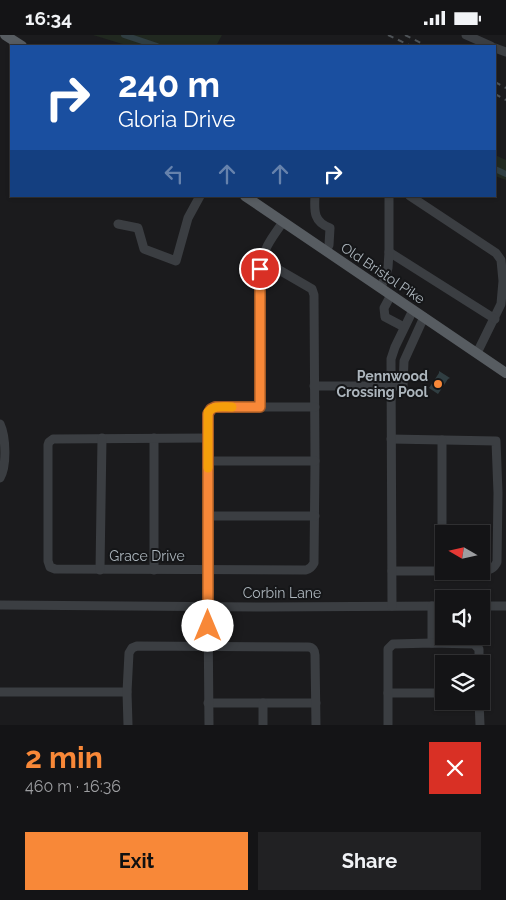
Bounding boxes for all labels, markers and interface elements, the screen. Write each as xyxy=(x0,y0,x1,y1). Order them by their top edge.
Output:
text: 16:34 xyxy=(25,7,72,29)
text: 240 m xyxy=(118,64,220,105)
icon: right xyxy=(35,65,100,130)
text: Gloria Drive xyxy=(118,106,235,132)
icon: left xyxy=(160,160,188,188)
icon: ahead xyxy=(213,160,241,188)
icon: ahead xyxy=(266,160,294,188)
icon: right xyxy=(319,160,347,188)
street label: Old Bristol Pike xyxy=(338,239,428,307)
pin xyxy=(239,248,281,290)
icon: arrive xyxy=(246,255,274,283)
place label: Pennwood Crossing Pool xyxy=(337,368,429,400)
marker: Pennwood Crossing Pool xyxy=(432,378,444,390)
north arrow xyxy=(435,525,490,580)
map controls xyxy=(435,525,490,710)
street label: Grace Drive xyxy=(109,548,185,564)
street label: Corbin Lane xyxy=(243,585,321,601)
button: sound xyxy=(435,590,490,645)
position arrow xyxy=(181,599,233,651)
button: layers xyxy=(435,655,490,710)
text: 2 min xyxy=(25,740,103,775)
button: close xyxy=(429,742,481,794)
text: 460 m · 16:36 xyxy=(25,777,121,796)
button: Exit xyxy=(25,832,248,890)
button: Share xyxy=(258,832,481,890)

